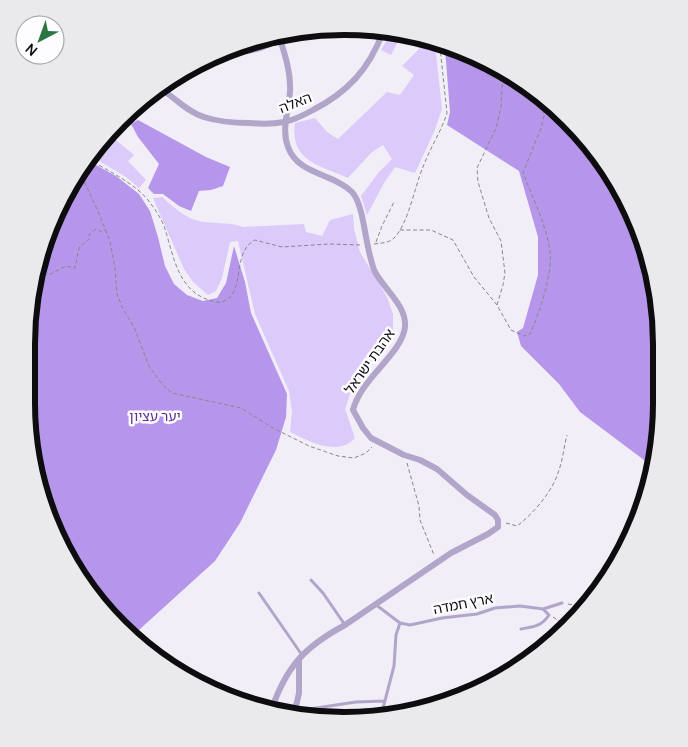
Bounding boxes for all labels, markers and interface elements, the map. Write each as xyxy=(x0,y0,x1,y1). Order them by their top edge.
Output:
north arrow xyxy=(15,15,65,65)
text: N xyxy=(21,40,41,61)
street label: האלה xyxy=(276,87,314,117)
street label: אהבת ישראל xyxy=(340,324,399,397)
park label: יער עציון xyxy=(129,406,181,425)
street label: ארץ חמדה xyxy=(431,588,495,618)

